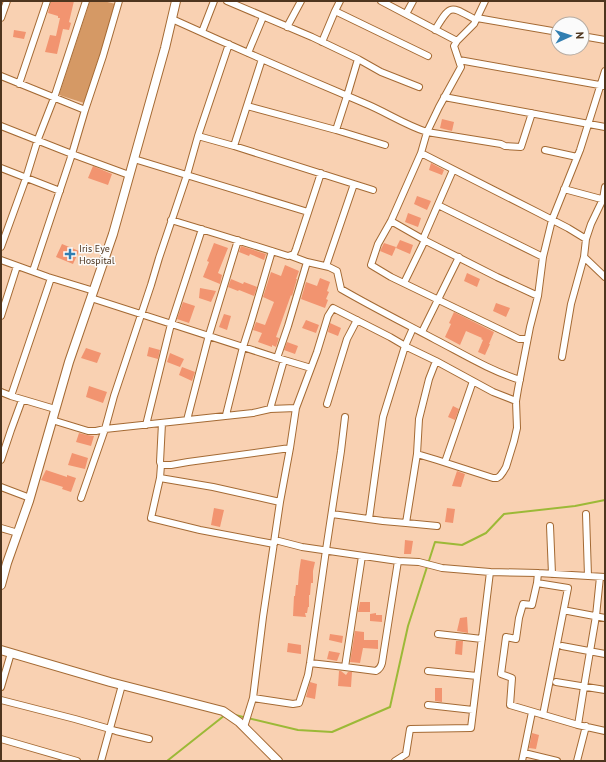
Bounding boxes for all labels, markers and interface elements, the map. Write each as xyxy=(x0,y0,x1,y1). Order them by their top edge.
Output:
north arrow xyxy=(550,16,590,56)
text: N xyxy=(573,31,587,39)
place label: Iris Eye Hospital xyxy=(79,242,115,267)
marker: Iris Eye Hospital xyxy=(64,248,76,260)

